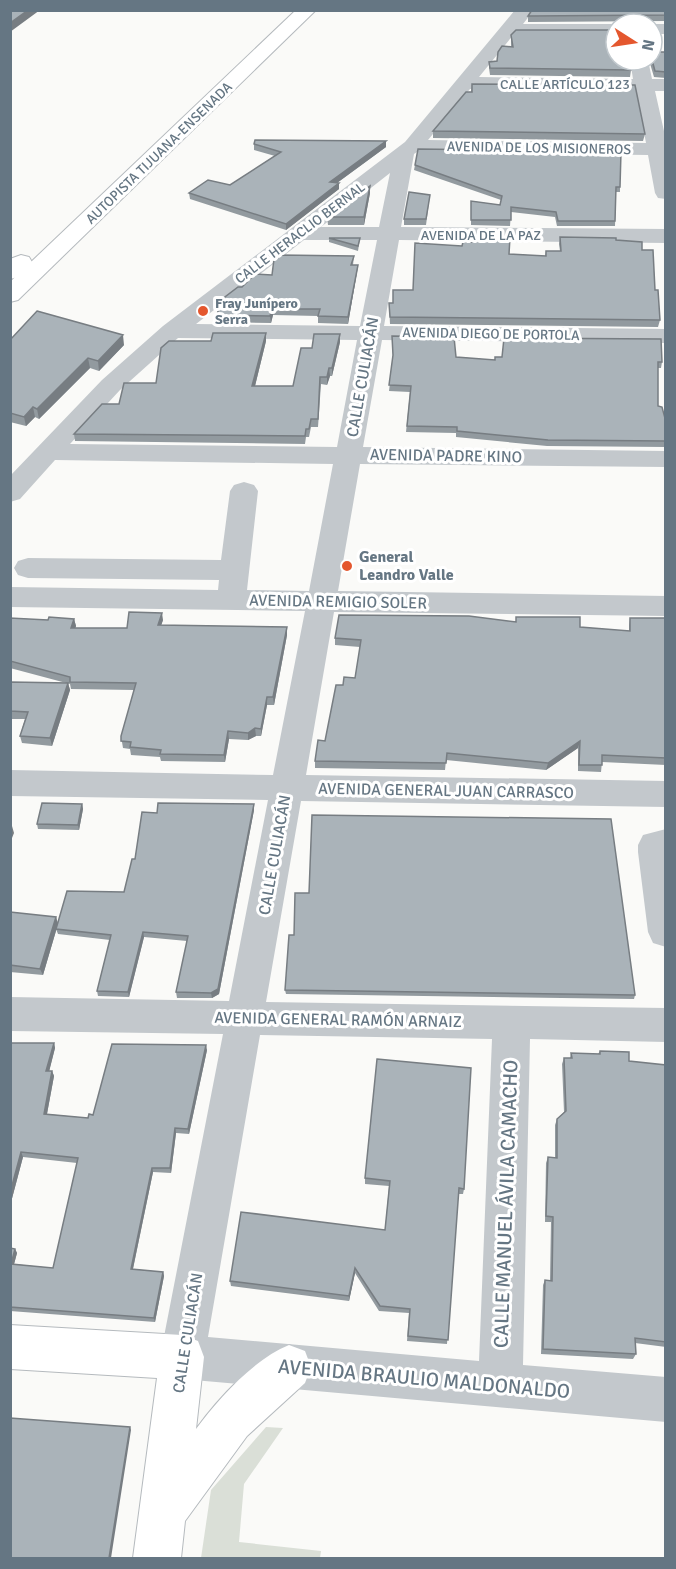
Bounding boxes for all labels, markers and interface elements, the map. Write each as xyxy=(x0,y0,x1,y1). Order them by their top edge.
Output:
north arrow xyxy=(604,12,664,72)
text: N xyxy=(637,37,659,52)
street label: CALLE ARTÍCULO 123 xyxy=(500,76,630,93)
street label: AUTOPISTA TIJUANA-ENSENADA xyxy=(82,78,236,228)
street label: AVENIDA DE LOS MISIONEROS xyxy=(447,138,631,158)
street label: CALLE HERACLIO BERNAL xyxy=(232,178,368,288)
street label: AVENIDA DE LA PAZ xyxy=(421,227,541,244)
place label: Fray Junípero Serra xyxy=(215,295,298,328)
marker: Fray Junípero Serra xyxy=(196,304,210,318)
street label: CALLE CULIACÁN xyxy=(343,315,383,439)
street label: AVENIDA DIEGO DE PORTOLA xyxy=(402,324,580,344)
street label: AVENIDA PADRE KINO xyxy=(370,445,522,467)
place label: General Leandro Valle xyxy=(359,547,454,585)
marker: General Leandro Valle xyxy=(340,559,354,573)
street label: AVENIDA REMIGIO SOLER xyxy=(249,590,427,614)
street label: AVENIDA GENERAL JUAN CARRASCO xyxy=(318,779,574,803)
street label: CALLE CULIACÁN xyxy=(255,793,295,917)
street label: AVENIDA GENERAL RAMÓN ARNAIZ xyxy=(214,1008,462,1032)
street label: CALLE MANUEL ÁVILA CAMACHO xyxy=(488,1059,524,1349)
street label: CALLE CULIACÁN xyxy=(169,1271,207,1395)
street label: AVENIDA BRAULIO MALDONALDO xyxy=(277,1354,571,1404)

